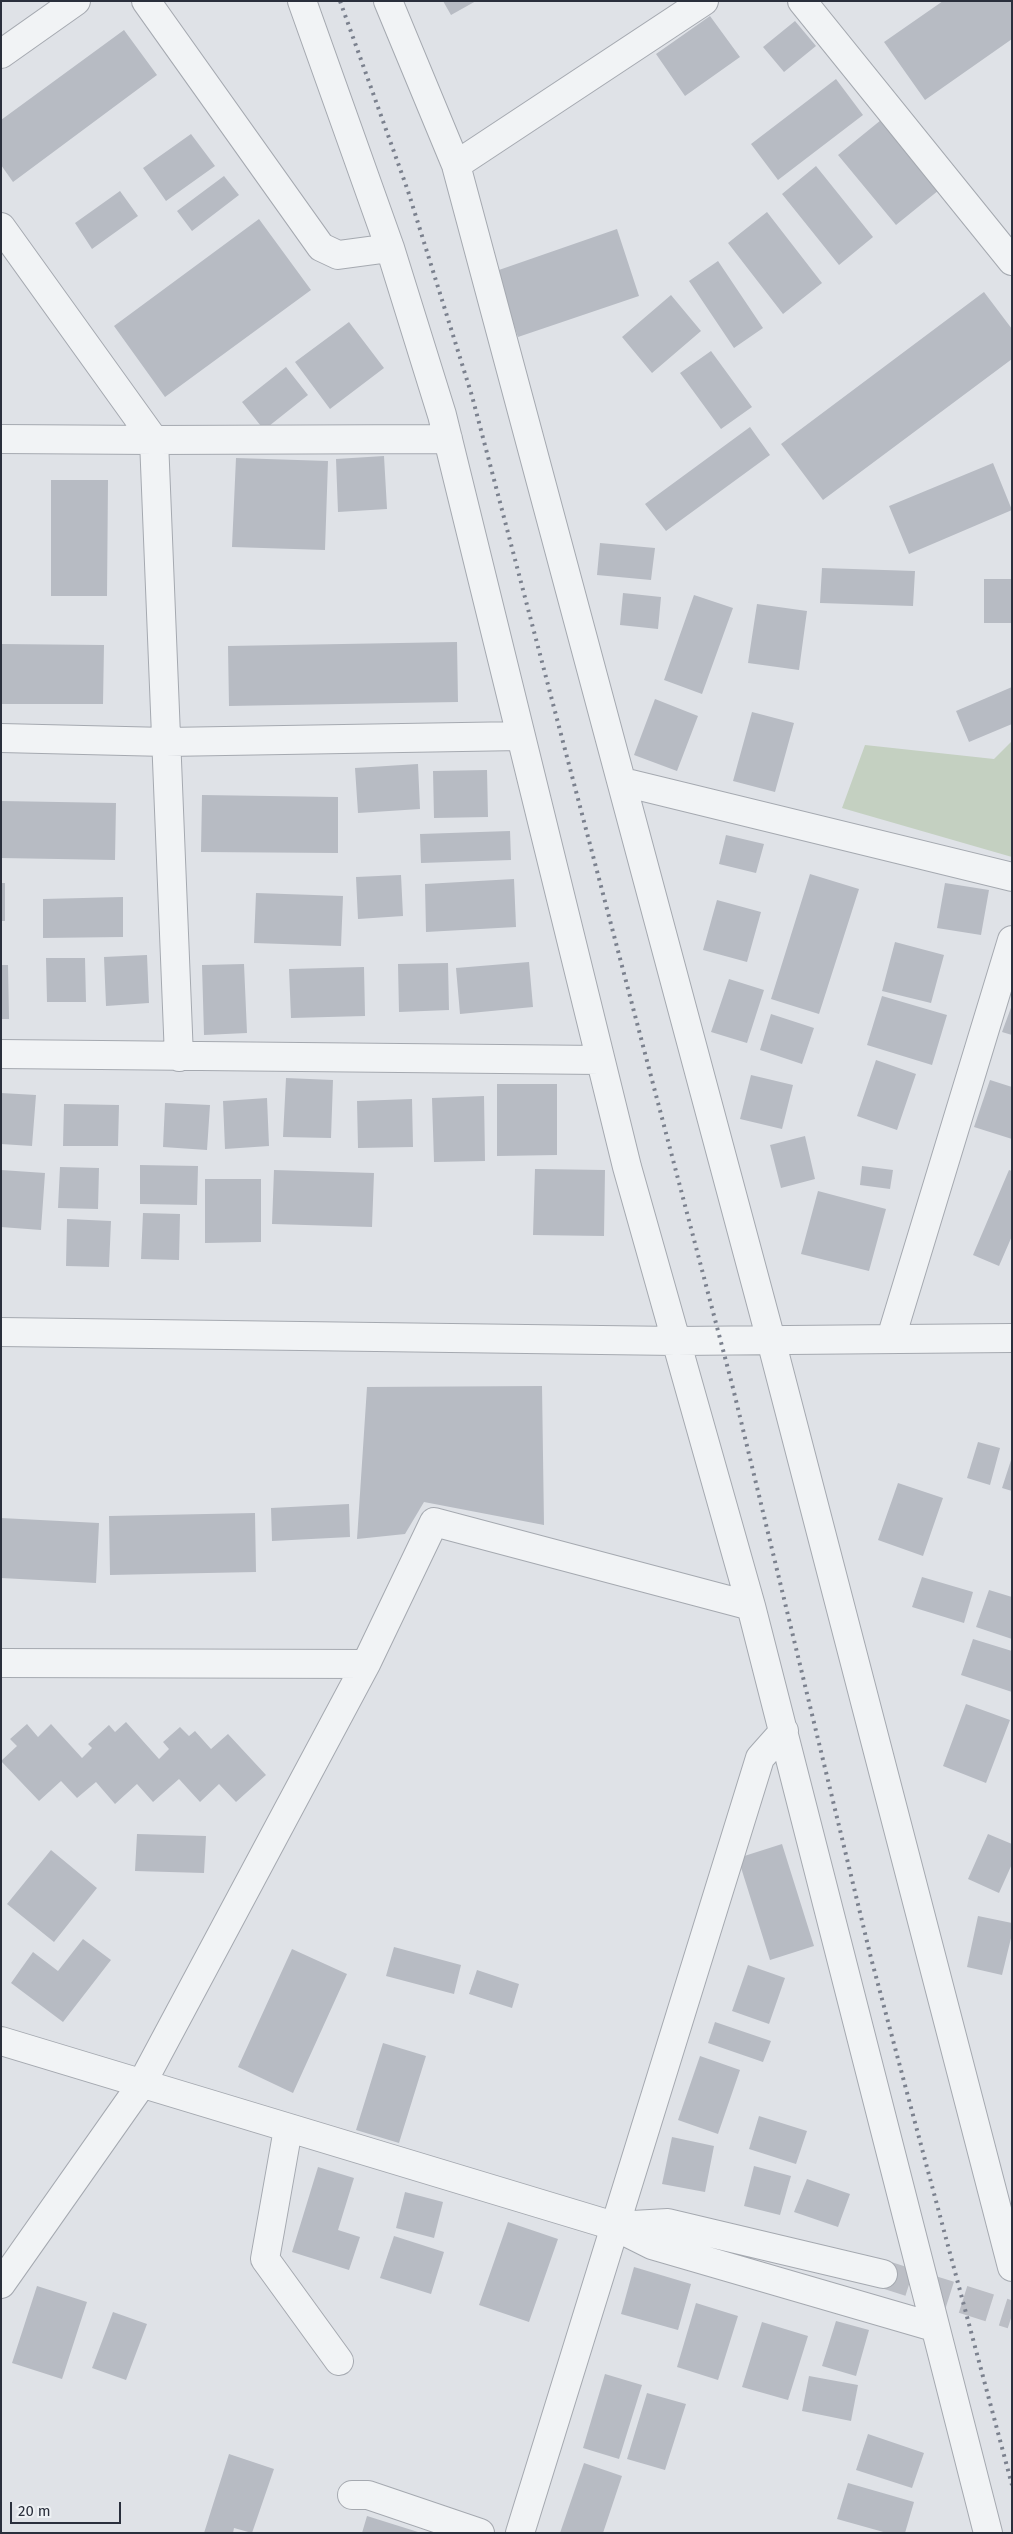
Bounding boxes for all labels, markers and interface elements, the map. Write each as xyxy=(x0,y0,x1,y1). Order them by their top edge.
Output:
scale bar xyxy=(12,2492,124,2524)
text: 20 m xyxy=(18,2502,51,2520)

